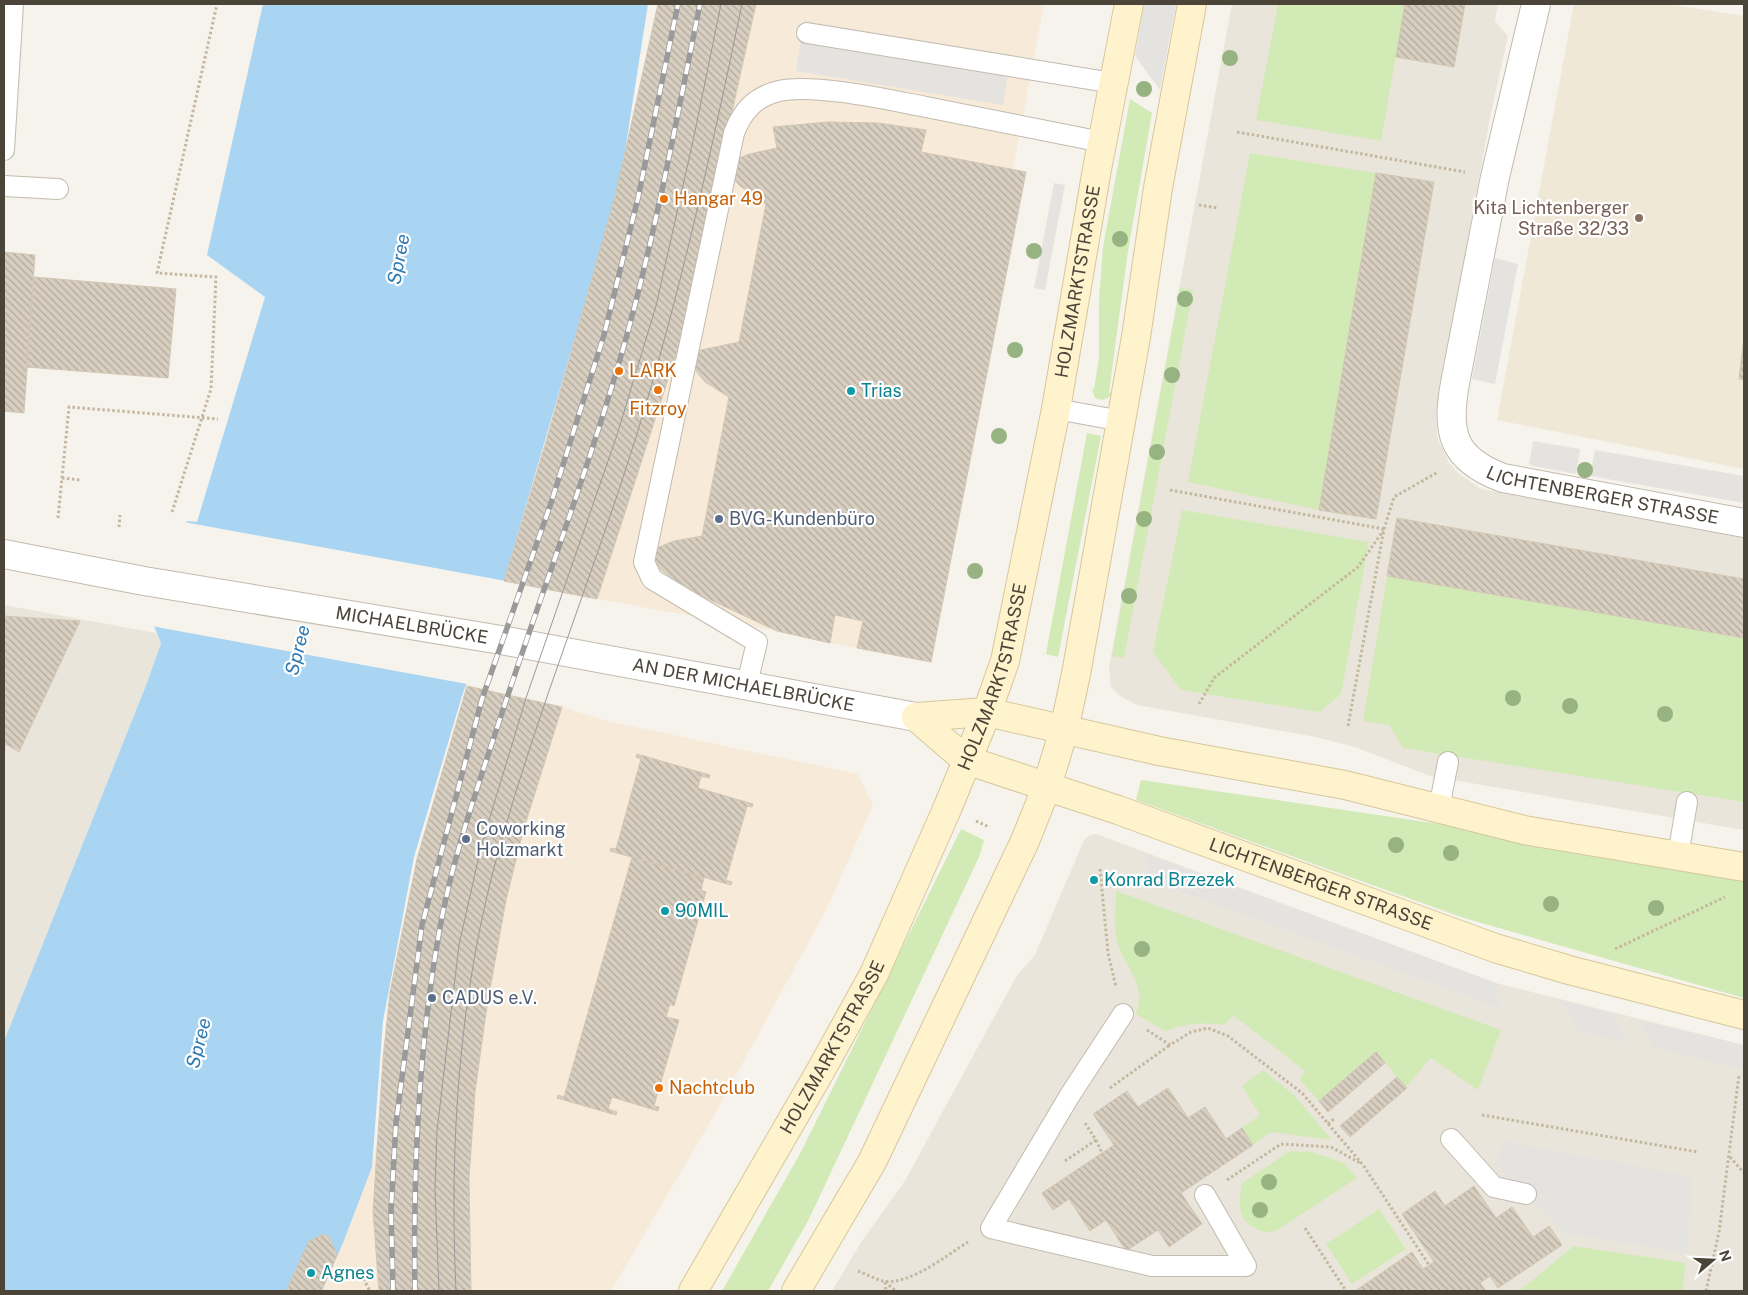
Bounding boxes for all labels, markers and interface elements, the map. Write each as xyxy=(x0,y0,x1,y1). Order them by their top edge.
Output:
street label: HOLZMARKTSTRASSE xyxy=(1050,183,1104,379)
place label: Hangar 49 xyxy=(674,188,763,209)
marker: Hangar 49 xyxy=(658,193,670,205)
place label: Kita Lichtenberger Straße 32/33 xyxy=(1473,197,1629,239)
marker: Kita Lichtenberger Straße 32/33 xyxy=(1633,212,1645,224)
water label: Spree xyxy=(382,232,414,286)
place label: LARK xyxy=(629,360,677,381)
marker: LARK xyxy=(613,365,625,377)
place label: Trias xyxy=(861,380,902,401)
marker: Fitzroy xyxy=(652,384,664,396)
marker: Trias xyxy=(845,385,857,397)
place label: Fitzroy xyxy=(629,398,687,419)
street label: LICHTENBERGER STRASSE xyxy=(1483,461,1721,528)
place label: BVG-Kundenbüro xyxy=(729,508,875,529)
marker: BVG-Kundenbüro xyxy=(713,513,725,525)
street label: HOLZMARKTSTRASSE xyxy=(953,581,1031,773)
street label: MICHAELBRÜCKE xyxy=(334,602,490,648)
water label: Spree xyxy=(280,623,314,677)
street label: AN DER MICHAELBRÜCKE xyxy=(631,654,856,715)
place label: Coworking Holzmarkt xyxy=(476,818,566,860)
marker: Coworking Holzmarkt xyxy=(460,833,472,845)
street label: LICHTENBERGER STRASSE xyxy=(1206,833,1436,934)
place label: Konrad Brzezek xyxy=(1104,869,1235,890)
marker: Konrad Brzezek xyxy=(1088,874,1100,886)
place label: 90MIL xyxy=(675,900,729,921)
marker: 90MIL xyxy=(659,905,671,917)
street label: HOLZMARKTSTRASSE xyxy=(775,957,889,1137)
place label: CADUS e.V. xyxy=(442,987,537,1008)
marker: CADUS e.V. xyxy=(426,992,438,1004)
water label: Spree xyxy=(181,1016,215,1070)
place label: Nachtclub xyxy=(669,1077,755,1098)
marker: Nachtclub xyxy=(653,1082,665,1094)
north arrow xyxy=(1688,1235,1738,1285)
text: N xyxy=(1716,1248,1735,1264)
place label: Agnes xyxy=(321,1262,374,1283)
marker: Agnes xyxy=(305,1267,317,1279)

